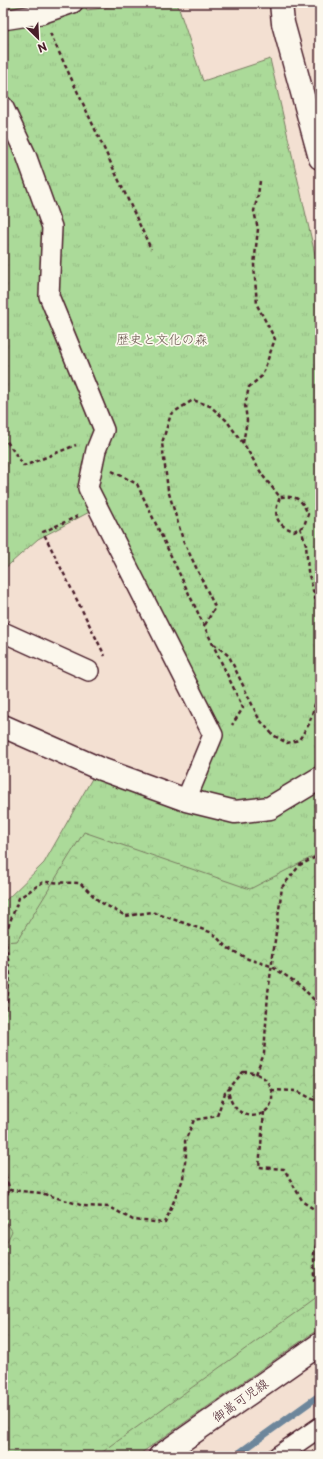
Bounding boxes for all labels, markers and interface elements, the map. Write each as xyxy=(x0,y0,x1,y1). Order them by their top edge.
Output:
north arrow xyxy=(18,18,58,58)
text: N xyxy=(35,38,50,57)
park label: 歴史と文化の森 xyxy=(116,329,208,348)
street label: 御嵩可児線 xyxy=(208,1373,273,1426)

